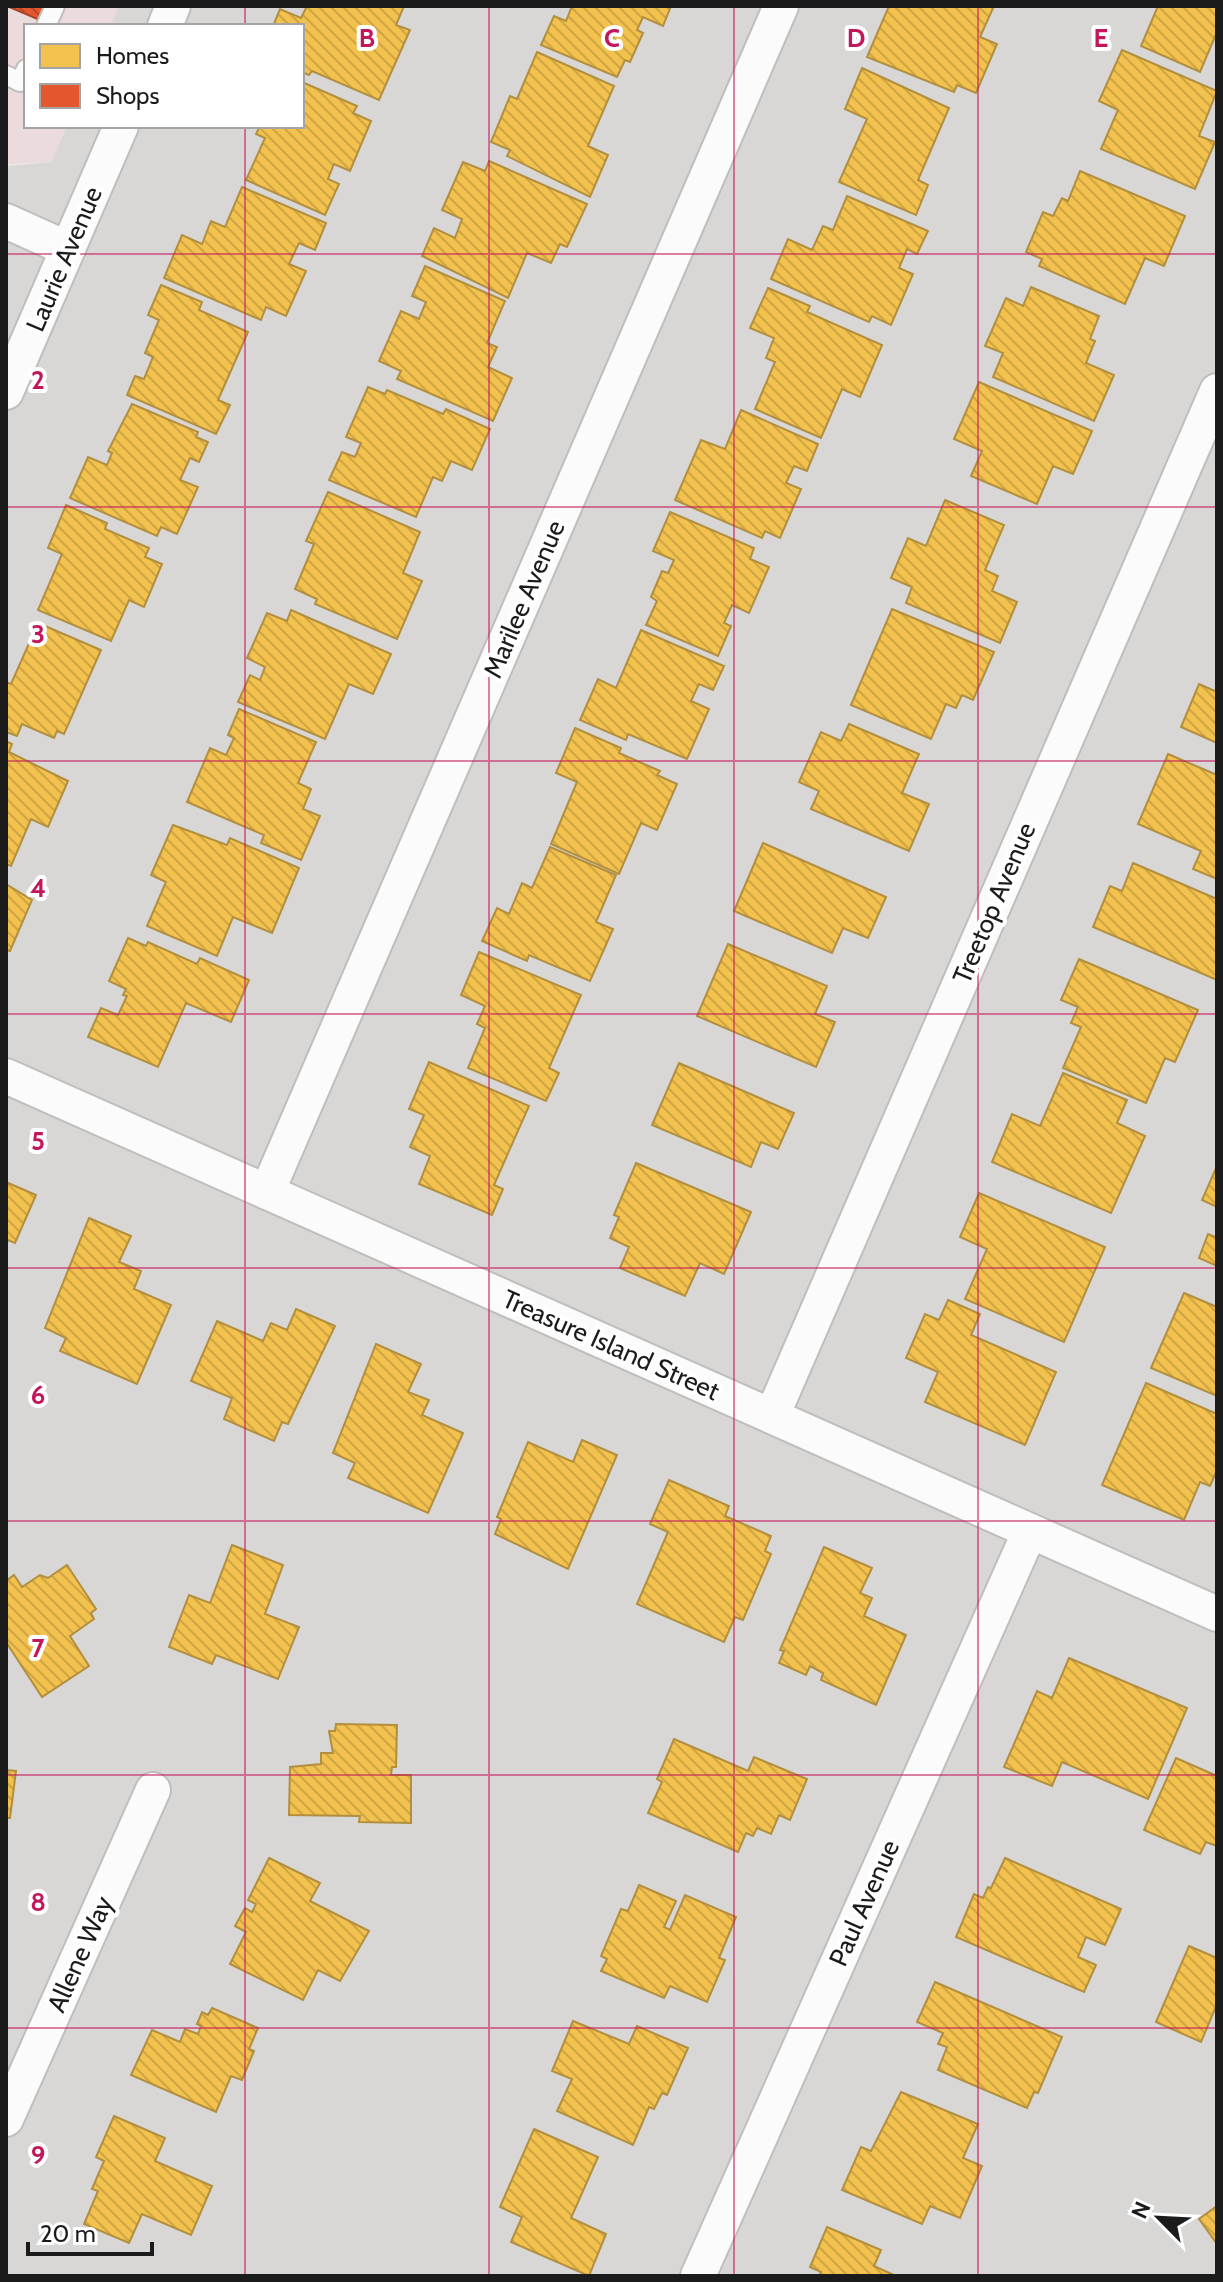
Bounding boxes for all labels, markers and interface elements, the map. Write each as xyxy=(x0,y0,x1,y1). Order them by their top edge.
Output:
text: B xyxy=(359,22,375,54)
text: C xyxy=(604,22,620,54)
text: D xyxy=(847,22,865,54)
text: E xyxy=(1094,22,1108,54)
legend xyxy=(24,24,304,128)
text: Homes xyxy=(96,41,169,70)
text: Shops xyxy=(96,81,159,110)
street label: Laurie Avenue xyxy=(19,182,109,336)
text: 2 xyxy=(31,364,45,396)
street label: Marilee Avenue xyxy=(476,515,572,683)
text: 3 xyxy=(31,618,45,650)
street label: Treetop Avenue xyxy=(946,818,1042,988)
text: 4 xyxy=(30,872,46,904)
text: 5 xyxy=(31,1125,45,1157)
street label: Treasure Island Street xyxy=(498,1283,725,1407)
text: 6 xyxy=(31,1379,45,1411)
text: 7 xyxy=(31,1632,45,1664)
street label: Paul Avenue xyxy=(822,1835,906,1971)
text: 8 xyxy=(30,1886,46,1918)
street label: Allene Way xyxy=(40,1891,120,2017)
text: 9 xyxy=(31,2139,45,2171)
north arrow xyxy=(1119,2178,1199,2258)
text: N xyxy=(1126,2197,1157,2223)
scale bar xyxy=(28,2206,152,2256)
text: 20 m xyxy=(40,2219,96,2248)

